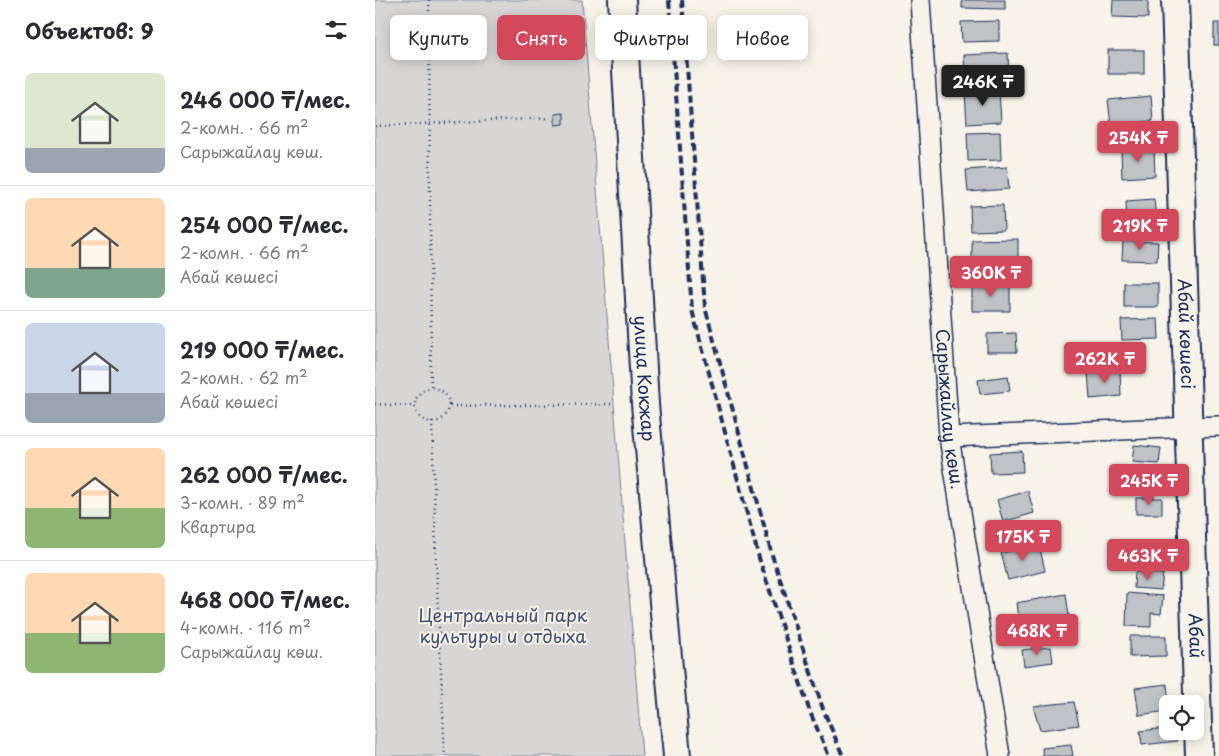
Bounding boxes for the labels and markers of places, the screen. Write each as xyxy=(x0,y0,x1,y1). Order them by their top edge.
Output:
pin: 246K ₸ xyxy=(942,64,1024,107)
pin: 254K ₸ xyxy=(1097,120,1179,163)
pin: 219K ₸ xyxy=(1099,208,1181,251)
pin: 360K ₸ xyxy=(950,256,1032,298)
pin: 262K ₸ xyxy=(1064,342,1146,384)
pin: 245K ₸ xyxy=(1108,464,1190,506)
pin: 175K ₸ xyxy=(982,520,1064,562)
pin: 463K ₸ xyxy=(1107,538,1189,581)
pin: 468K ₸ xyxy=(996,614,1078,656)

